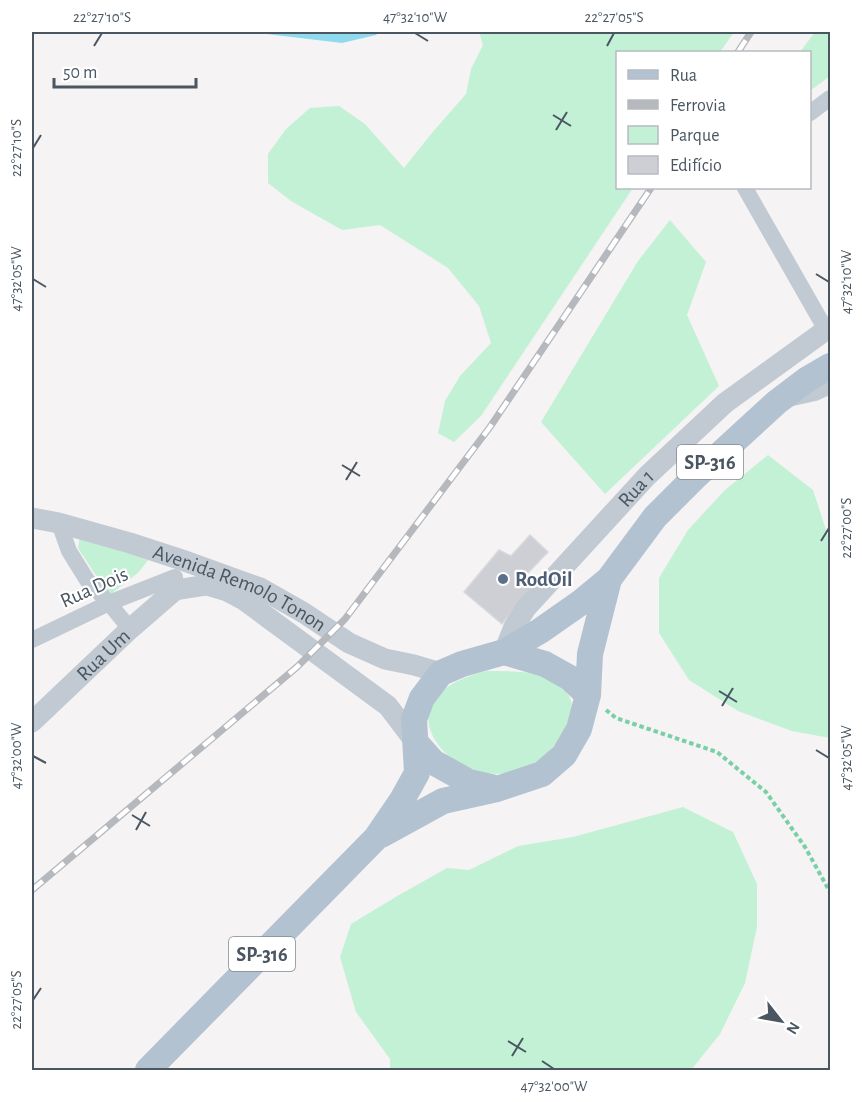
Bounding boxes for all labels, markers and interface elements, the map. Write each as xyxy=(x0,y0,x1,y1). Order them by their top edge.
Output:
text: 22°27'10"S xyxy=(73,10,131,25)
text: 47°32'10"W xyxy=(383,10,448,25)
text: 22°27'05"S xyxy=(584,10,644,25)
scale bar xyxy=(54,51,196,89)
legend xyxy=(616,51,811,189)
text: 50 m xyxy=(63,64,97,82)
text: Rua xyxy=(670,67,697,85)
text: Ferrovia xyxy=(670,97,726,115)
text: 22°27'10"S xyxy=(9,119,24,177)
text: Parque xyxy=(670,127,719,145)
text: Edifício xyxy=(670,157,722,175)
text: 47°32'05"W xyxy=(9,246,24,312)
text: 47°32'10"W xyxy=(839,249,854,314)
road number: SP-316 xyxy=(677,445,743,479)
street label: Rua 1 xyxy=(614,465,658,511)
text: 22°27'00"S xyxy=(839,498,854,558)
street label: Avenida Remolo Tonon xyxy=(150,541,330,636)
street label: Rua Dois xyxy=(57,563,131,612)
place label: RodOil xyxy=(515,569,573,590)
marker: RodOil xyxy=(496,572,510,586)
street label: Rua Um xyxy=(73,625,134,685)
text: 47°32'00"W xyxy=(9,722,24,790)
text: 47°32'05"W xyxy=(839,725,854,791)
road number: SP-316 xyxy=(229,937,295,971)
text: 22°27'05"S xyxy=(9,970,24,1030)
north arrow xyxy=(751,991,811,1051)
text: N xyxy=(783,1019,803,1037)
text: 47°32'00"W xyxy=(520,1079,588,1094)

